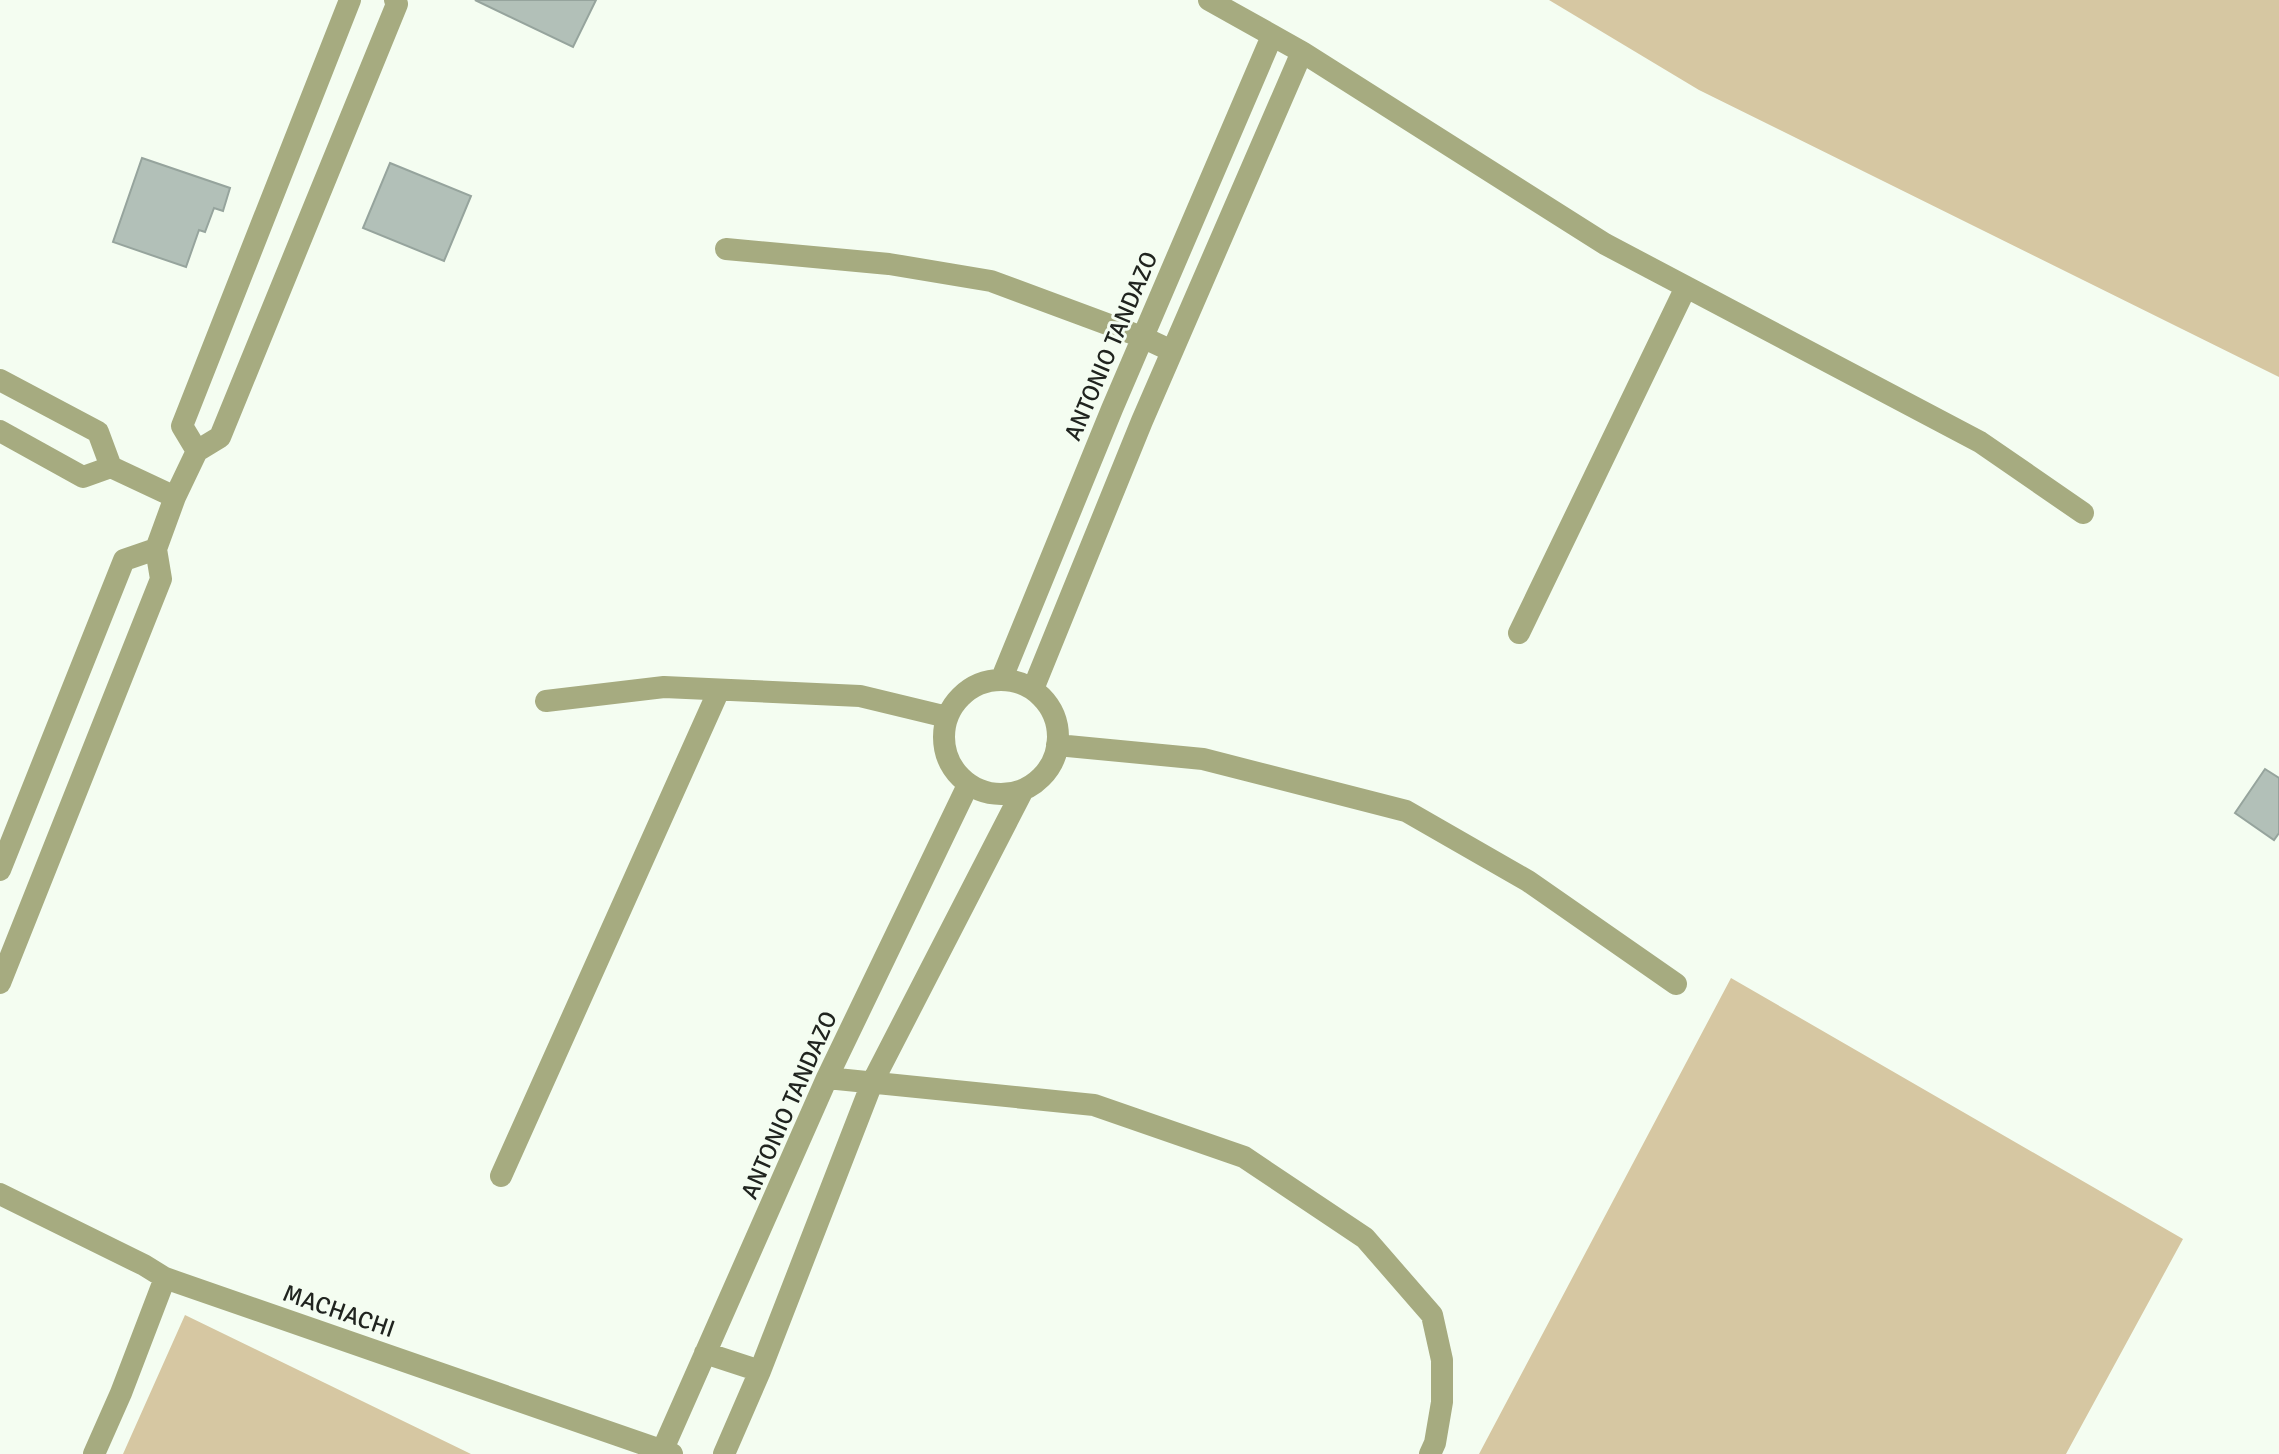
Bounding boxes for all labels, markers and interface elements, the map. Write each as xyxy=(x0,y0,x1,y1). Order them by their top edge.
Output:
street label: ANTONIO TANDAZO xyxy=(1058,247,1164,445)
street label: ANTONIO TANDAZO xyxy=(734,1006,844,1204)
street label: MACHACHI xyxy=(279,1278,399,1344)

